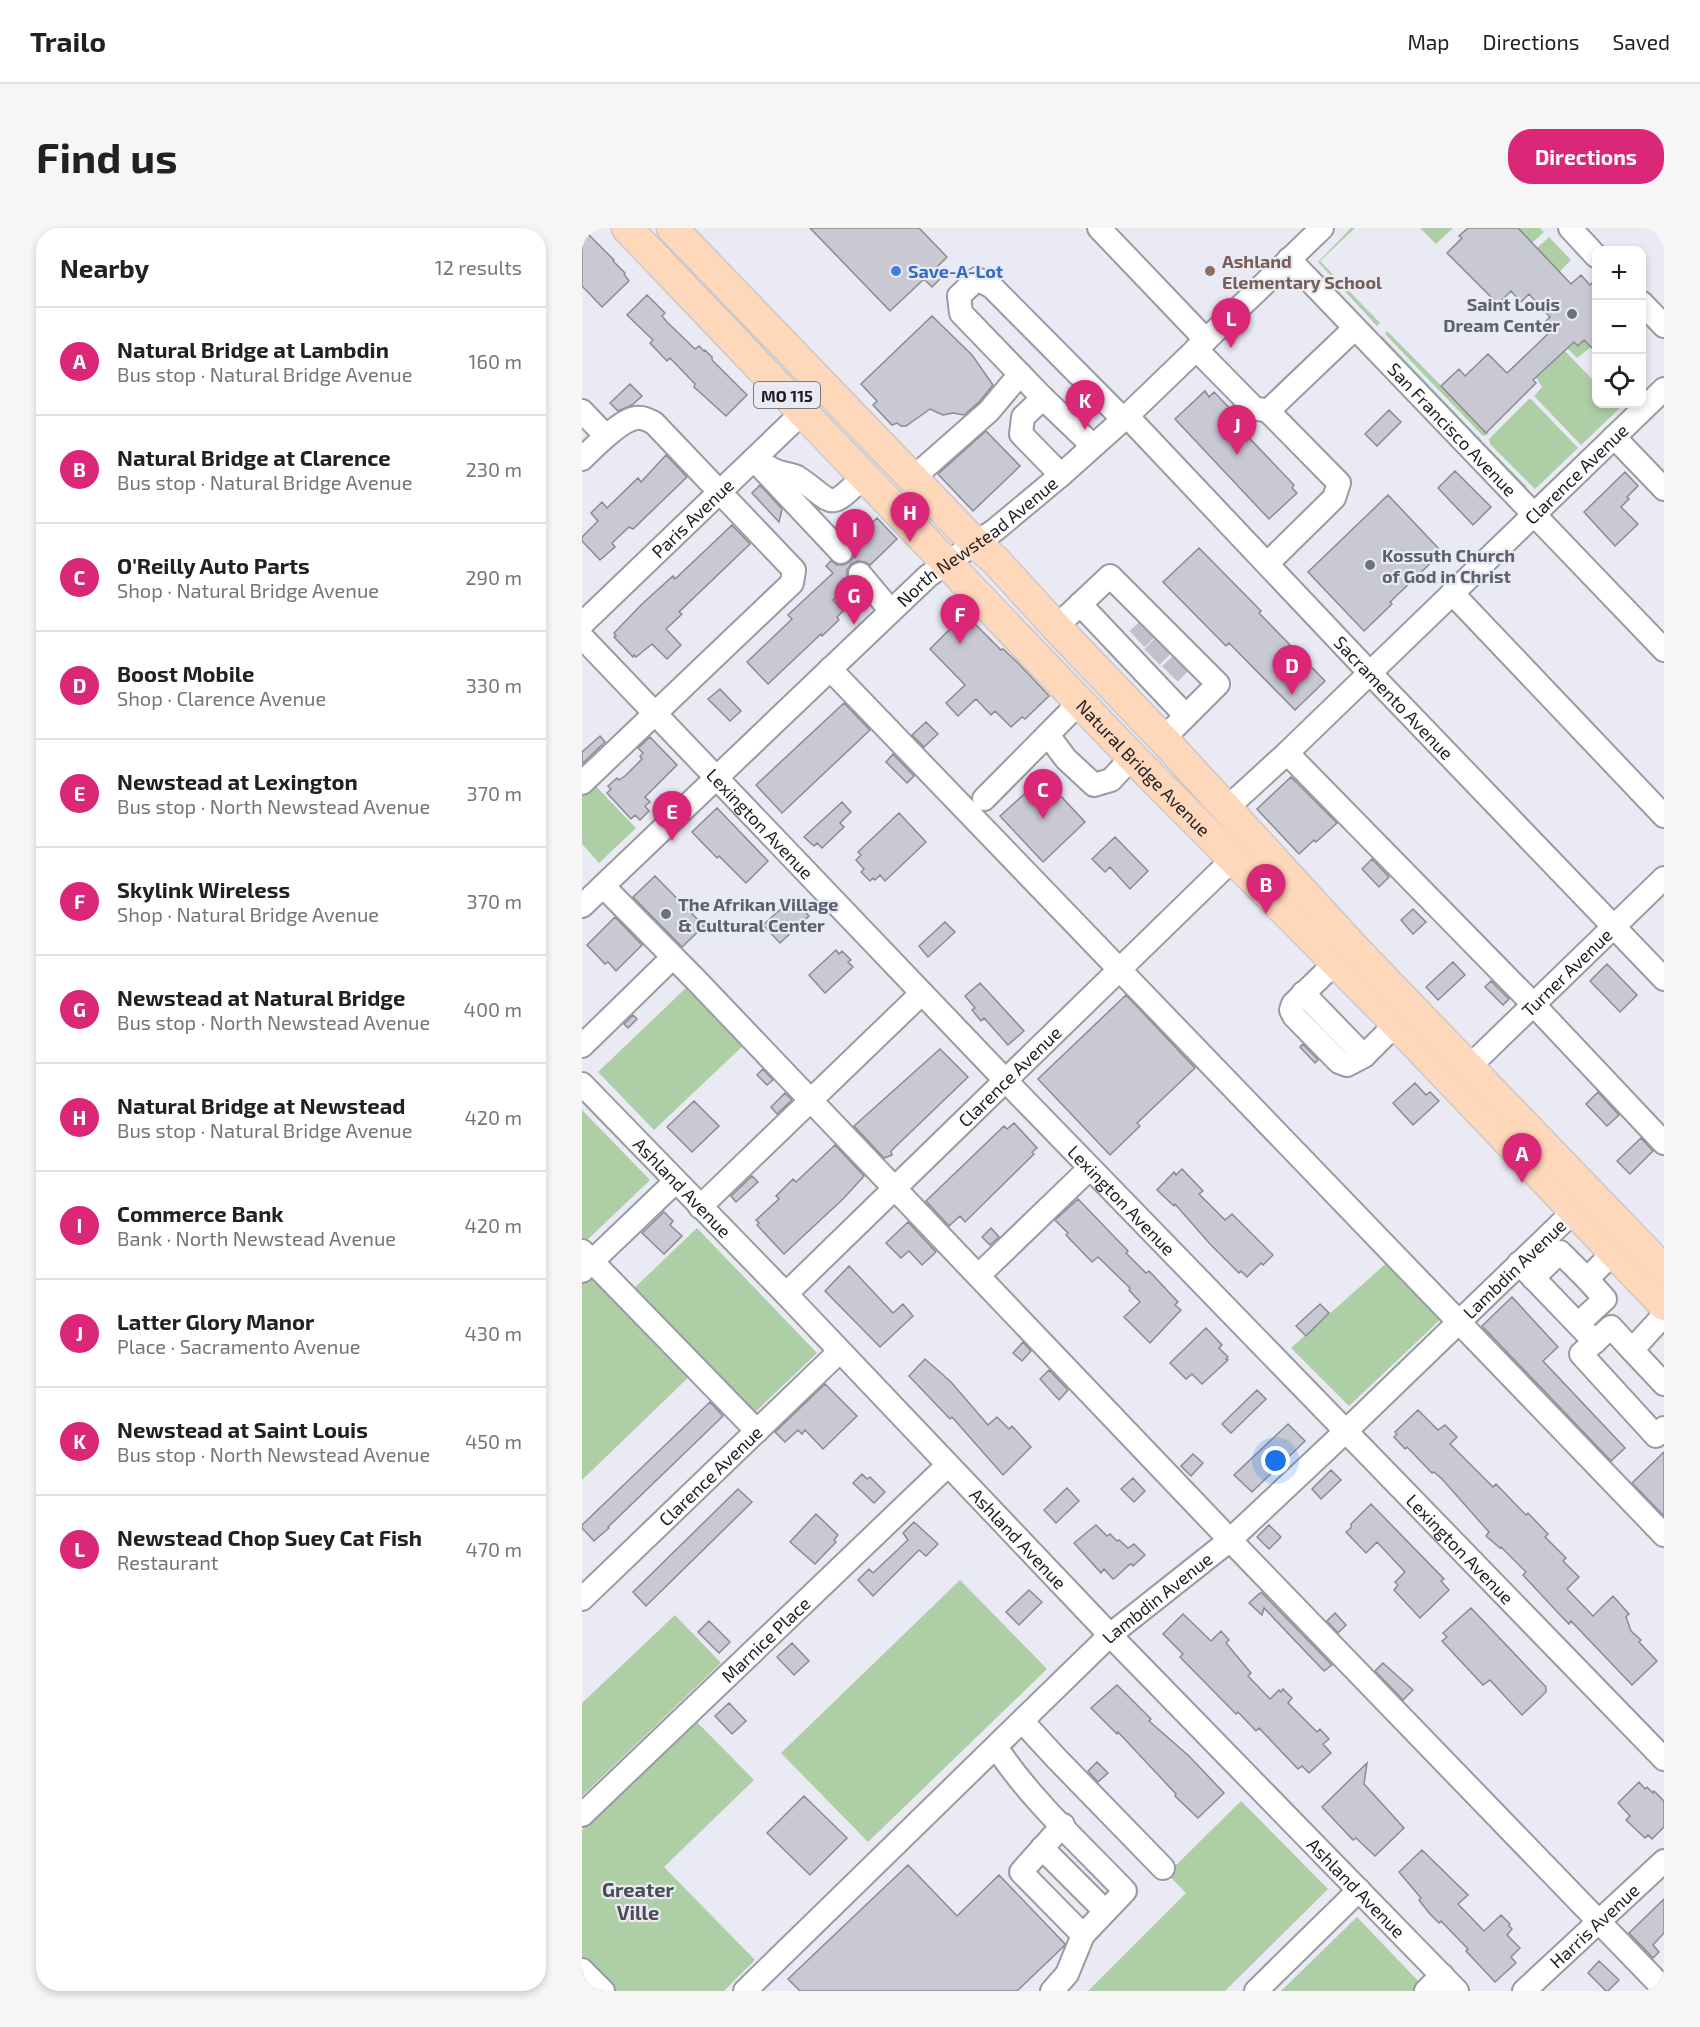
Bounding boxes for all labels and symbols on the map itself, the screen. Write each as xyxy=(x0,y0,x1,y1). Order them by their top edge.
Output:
place label: Ashland Elementary School xyxy=(1222,250,1382,293)
place label: Save-A-Lot xyxy=(908,260,1004,282)
marker: Save-A-Lot xyxy=(889,264,903,278)
marker: Ashland Elementary School xyxy=(1203,264,1217,278)
place label: Saint Louis Dream Center xyxy=(1443,293,1560,336)
pin: L xyxy=(1212,298,1250,348)
marker: Saint Louis Dream Center xyxy=(1565,307,1579,321)
street label: San Francisco Avenue xyxy=(1383,358,1521,501)
pin: K xyxy=(1066,380,1104,430)
road number: MO 115 xyxy=(754,382,820,408)
pin: J xyxy=(1218,406,1256,455)
street label: Clarence Avenue xyxy=(1520,419,1632,529)
street label: North Newstead Avenue xyxy=(892,472,1062,611)
street label: Paris Avenue xyxy=(647,474,738,562)
pin: H xyxy=(890,492,930,542)
pin: I xyxy=(836,510,874,559)
place label: Kossuth Church of God in Christ xyxy=(1382,544,1515,587)
marker: Kossuth Church of God in Christ xyxy=(1363,558,1377,572)
pin: G xyxy=(834,576,874,625)
pin: F xyxy=(940,594,980,644)
street label: Sacramento Avenue xyxy=(1330,631,1458,764)
pin: D xyxy=(1272,646,1312,695)
street label: Natural Bridge Avenue xyxy=(1072,695,1215,841)
street label: Lexington Avenue xyxy=(702,764,818,884)
pin: C xyxy=(1024,770,1062,819)
pin: E xyxy=(652,792,692,841)
pin: B xyxy=(1246,864,1286,914)
place label: The Afrikan Village & Cultural Center xyxy=(678,893,838,936)
marker: The Afrikan Village & Cultural Center xyxy=(659,907,673,921)
street label: Turner Avenue xyxy=(1517,924,1616,1021)
street label: Clarence Avenue xyxy=(954,1021,1066,1131)
street label: Ashland Avenue xyxy=(629,1133,736,1242)
pin: A xyxy=(1502,1134,1542,1183)
street label: Lexington Avenue xyxy=(1063,1141,1180,1260)
street label: Lambdin Avenue xyxy=(1458,1214,1570,1323)
street label: Clarence Avenue xyxy=(654,1421,767,1530)
your location xyxy=(1261,1446,1290,1475)
street label: Ashland Avenue xyxy=(965,1483,1071,1593)
street label: Lexington Avenue xyxy=(1402,1489,1518,1609)
street label: Lambdin Avenue xyxy=(1097,1547,1217,1648)
street label: Marnice Place xyxy=(717,1592,815,1687)
street label: Ashland Avenue xyxy=(1303,1833,1410,1942)
district label: Greater Ville xyxy=(602,1877,674,1924)
street label: Harris Avenue xyxy=(1545,1879,1644,1973)

